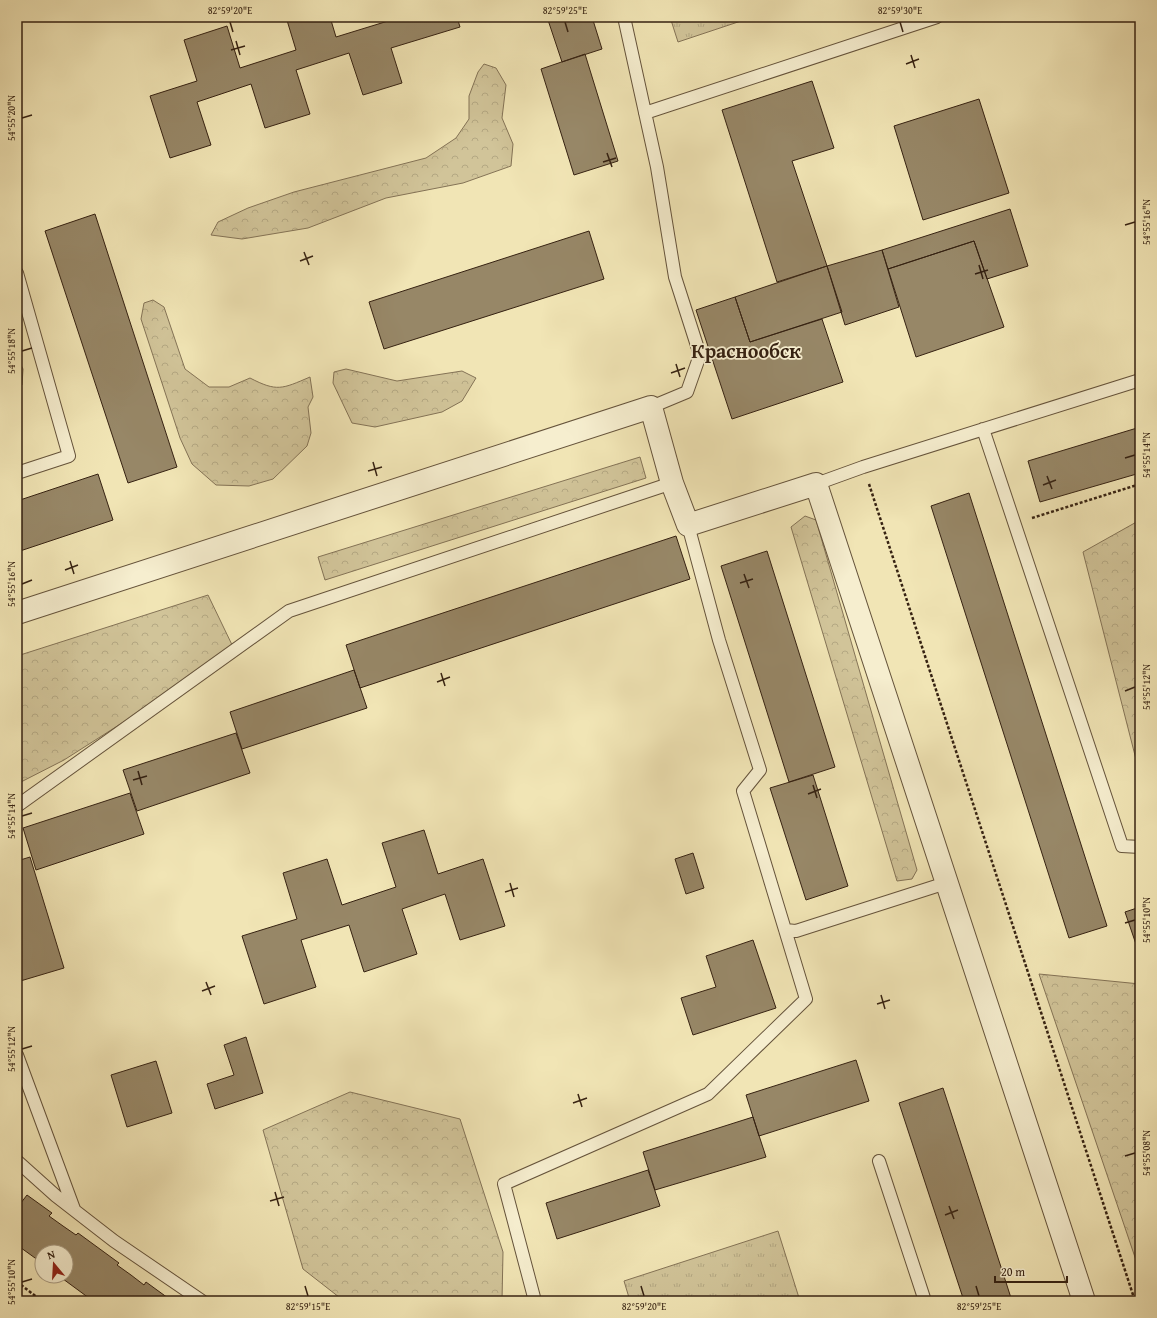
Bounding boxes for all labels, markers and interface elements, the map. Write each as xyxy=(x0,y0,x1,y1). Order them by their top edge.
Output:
text: 82°59'20"E xyxy=(208,3,252,18)
text: 82°59'25"E xyxy=(543,3,587,18)
text: 82°59'30"E xyxy=(878,3,922,18)
text: 54°55'20"N xyxy=(4,95,19,141)
text: 54°55'16"N xyxy=(1139,199,1154,245)
text: 54°55'18"N xyxy=(4,328,19,374)
district label: Краснообск xyxy=(691,336,801,365)
text: 54°55'14"N xyxy=(1139,432,1154,478)
text: 54°55'16"N xyxy=(4,561,19,607)
text: 54°55'12"N xyxy=(1139,664,1154,710)
text: 54°55'14"N xyxy=(4,793,19,839)
text: 54°55'10"N xyxy=(1139,897,1154,943)
text: 54°55'12"N xyxy=(4,1026,19,1072)
text: 54°55'08"N xyxy=(1139,1130,1154,1176)
north arrow xyxy=(34,1244,74,1284)
text: N xyxy=(45,1246,57,1263)
scale bar xyxy=(995,1258,1067,1284)
text: 54°55'10"N xyxy=(4,1259,19,1305)
text: 20 m xyxy=(1001,1263,1025,1280)
text: 82°59'15"E xyxy=(286,1299,330,1314)
text: 82°59'20"E xyxy=(622,1299,666,1314)
text: 82°59'25"E xyxy=(957,1299,1001,1314)

